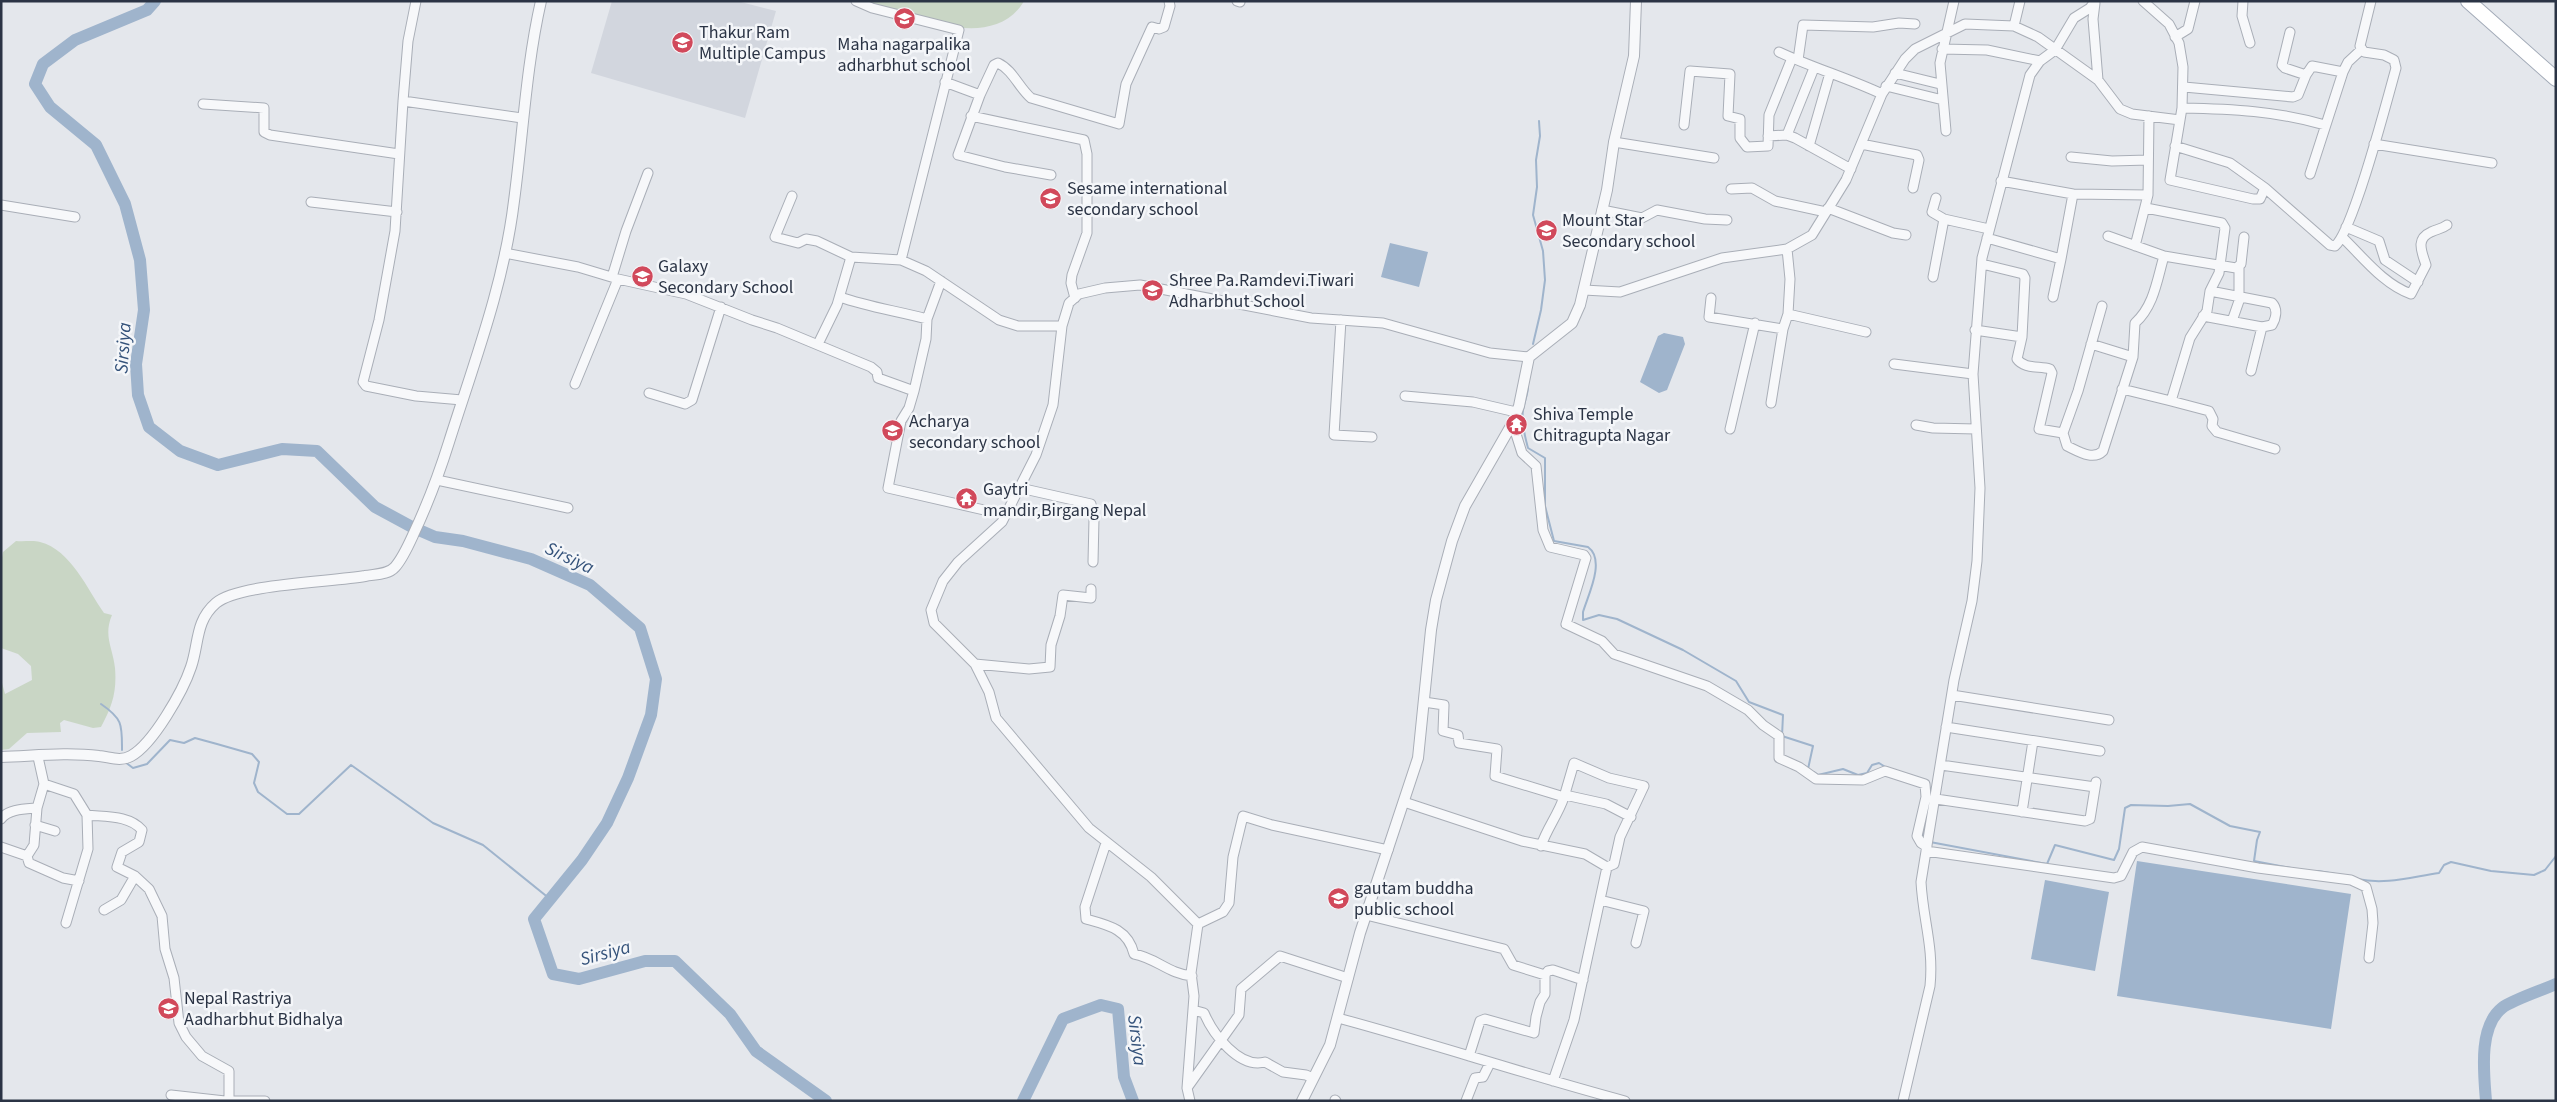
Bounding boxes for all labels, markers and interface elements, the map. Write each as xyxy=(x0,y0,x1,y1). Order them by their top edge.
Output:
school or university icon: Maha nagarpalika adharbhut school xyxy=(892,7,916,31)
place label: Thakur Ram Multiple Campus xyxy=(699,20,826,66)
school or university icon: Thakur Ram Multiple Campus xyxy=(671,30,695,54)
place label: Maha nagarpalika adharbhut school xyxy=(837,32,971,78)
place label: Sesame international secondary school xyxy=(1067,176,1227,222)
school or university icon: Sesame international secondary school xyxy=(1039,186,1063,210)
place label: Mount Star Secondary school xyxy=(1562,208,1695,254)
school or university icon: Mount Star Secondary school xyxy=(1534,218,1558,242)
place label: Galaxy Secondary School xyxy=(658,254,793,300)
school or university icon: Galaxy Secondary School xyxy=(630,264,654,288)
place label: Shree Pa.Ramdevi.Tiwari Adharbhut School xyxy=(1169,268,1354,314)
school or university icon: Shree Pa.Ramdevi.Tiwari Adharbhut School xyxy=(1141,278,1165,302)
water label: Sirsiya xyxy=(108,322,139,375)
place label: Shiva Temple Chitragupta Nagar xyxy=(1533,402,1671,448)
place label: Acharya secondary school xyxy=(909,409,1040,455)
temple icon: Shiva Temple Chitragupta Nagar xyxy=(1505,412,1529,436)
school or university icon: Acharya secondary school xyxy=(881,419,905,443)
place label: Gaytri mandir,Birgang Nepal xyxy=(983,477,1146,523)
temple icon: Gaytri mandir,Birgang Nepal xyxy=(955,487,979,511)
water label: Sirsiya xyxy=(540,535,598,581)
place label: gautam buddha public school xyxy=(1354,876,1474,922)
school or university icon: gautam buddha public school xyxy=(1326,886,1350,910)
water label: Sirsiya xyxy=(577,934,634,973)
place label: Nepal Rastriya Aadharbhut Bidhalya xyxy=(184,986,343,1032)
school or university icon: Nepal Rastriya Aadharbhut Bidhalya xyxy=(156,996,180,1020)
water label: Sirsiya xyxy=(1120,1013,1153,1067)

